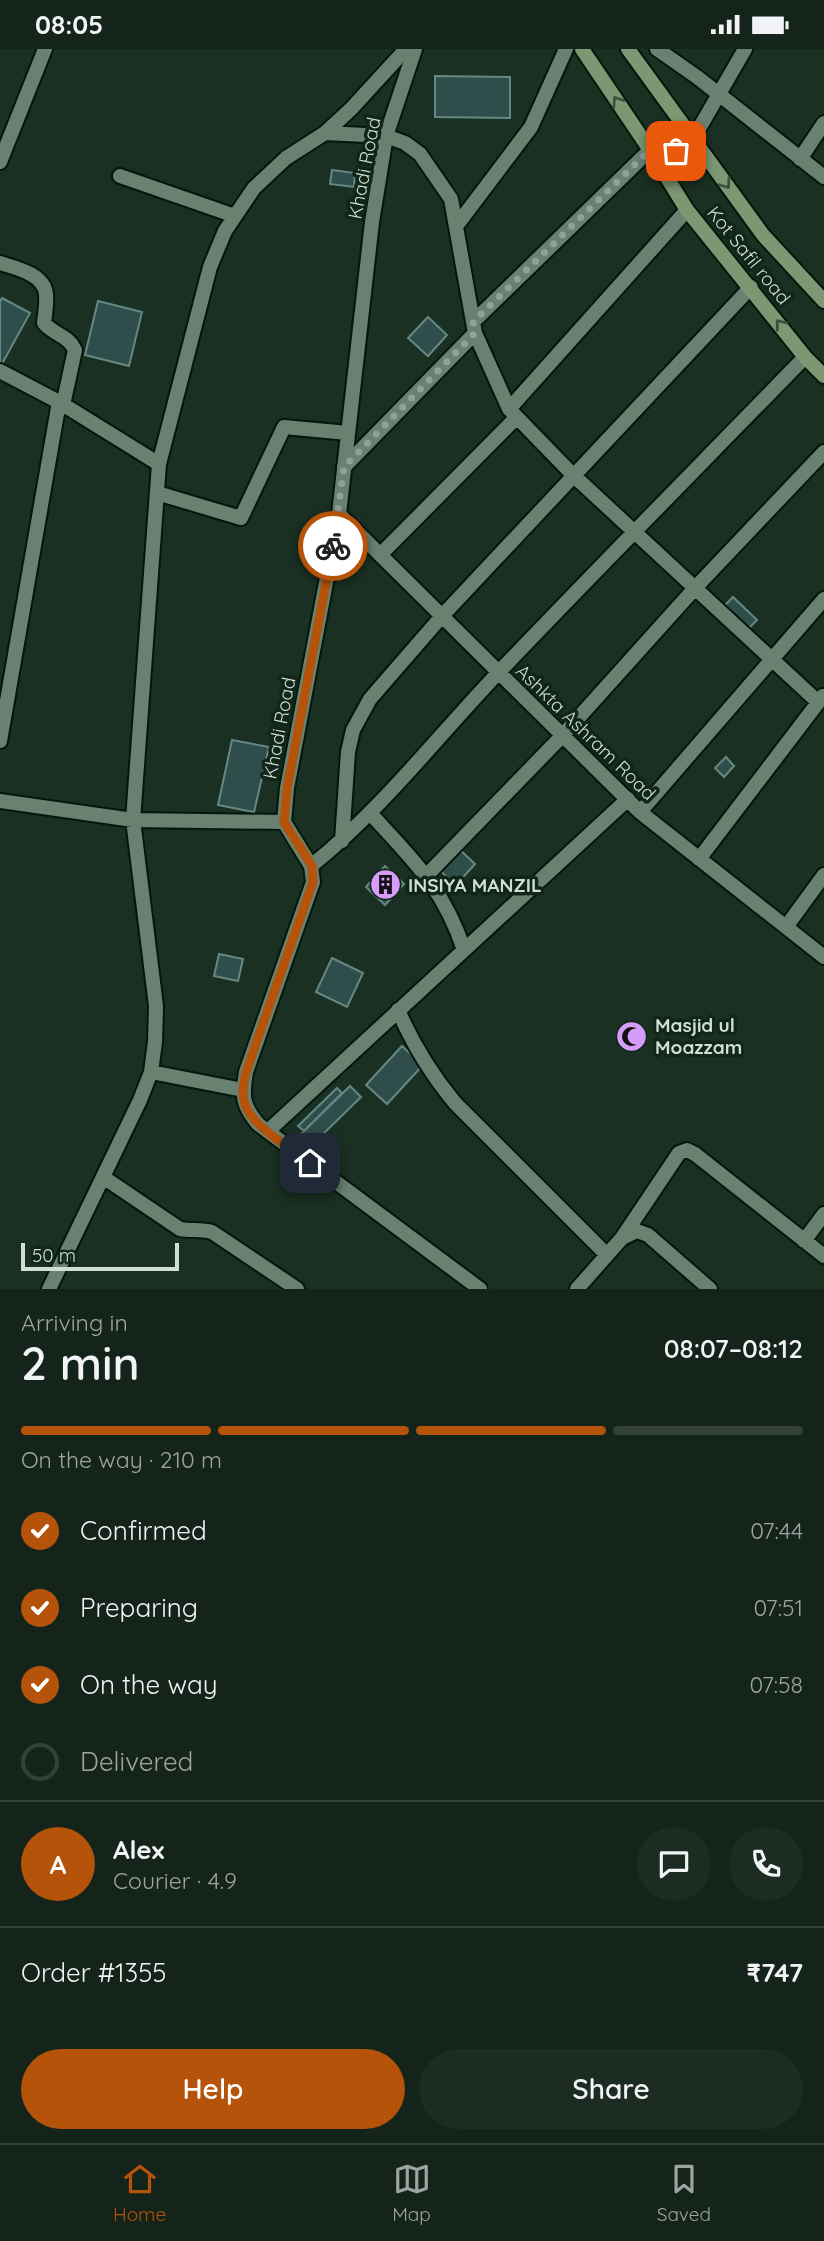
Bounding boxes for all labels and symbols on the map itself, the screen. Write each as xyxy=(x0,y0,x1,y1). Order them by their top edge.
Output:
one-way arrow xyxy=(613,96,625,109)
street label: Khadi Road xyxy=(342,115,386,221)
pin xyxy=(646,121,706,181)
one-way arrow xyxy=(718,176,730,189)
street label: Kot Safil road xyxy=(702,201,796,309)
one-way arrow xyxy=(776,319,788,332)
courier xyxy=(298,511,368,581)
street label: Ashkta Ashram Road xyxy=(511,659,661,805)
street label: Khadi Road xyxy=(257,675,301,781)
building icon: INSIYA MANZIL xyxy=(368,868,402,902)
place label: INSIYA MANZIL xyxy=(408,873,542,897)
place label: Masjid ul Moazzam xyxy=(655,1013,742,1059)
mosque icon: Masjid ul Moazzam xyxy=(615,1019,649,1053)
pin xyxy=(280,1133,340,1193)
scale bar xyxy=(21,1240,178,1272)

